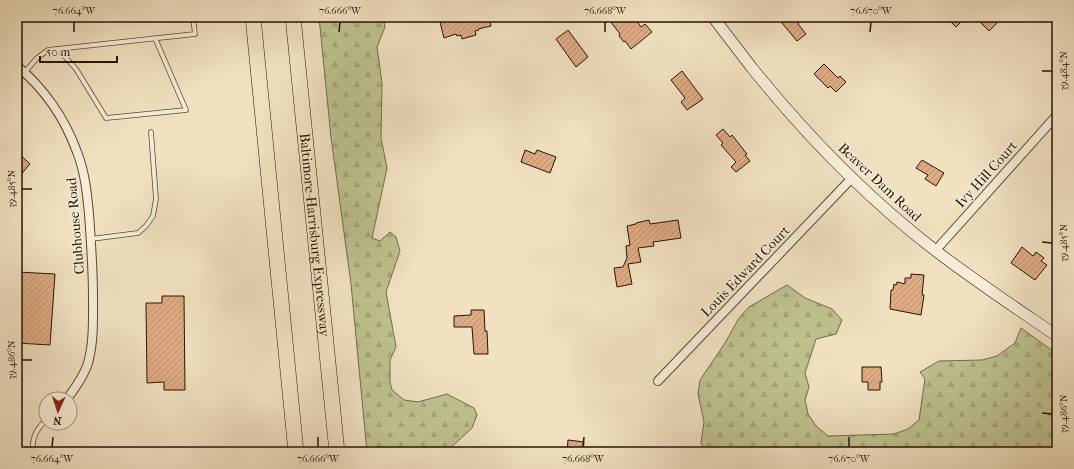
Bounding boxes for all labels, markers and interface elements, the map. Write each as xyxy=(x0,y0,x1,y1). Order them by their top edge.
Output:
text: 76.664°W xyxy=(53,5,96,17)
text: 76.666°W xyxy=(319,5,362,17)
text: 76.668°W xyxy=(584,5,627,17)
text: 76.670°W xyxy=(850,5,893,17)
scale bar xyxy=(40,38,117,64)
text: 50 m xyxy=(46,45,70,59)
text: 39.484°N xyxy=(1058,51,1070,91)
street label: Baltimore-Harrisburg Expressway xyxy=(296,132,333,338)
street label: Ivy Hill Court xyxy=(952,137,1021,211)
street label: Beaver Dam Road xyxy=(834,139,925,226)
text: 39.485°N xyxy=(6,170,18,208)
street label: Clubhouse Road xyxy=(63,176,88,275)
street label: Louis Edward Court xyxy=(697,222,793,321)
text: 39.485°N xyxy=(1058,224,1070,262)
text: 39.486°N xyxy=(6,340,18,380)
north arrow xyxy=(38,391,78,431)
text: 39.486°N xyxy=(1058,394,1070,434)
text: N xyxy=(52,414,62,427)
text: 76.664°W xyxy=(31,453,74,465)
text: 76.666°W xyxy=(297,453,340,465)
text: 76.668°W xyxy=(562,453,605,465)
text: 76.670°W xyxy=(828,453,871,465)

